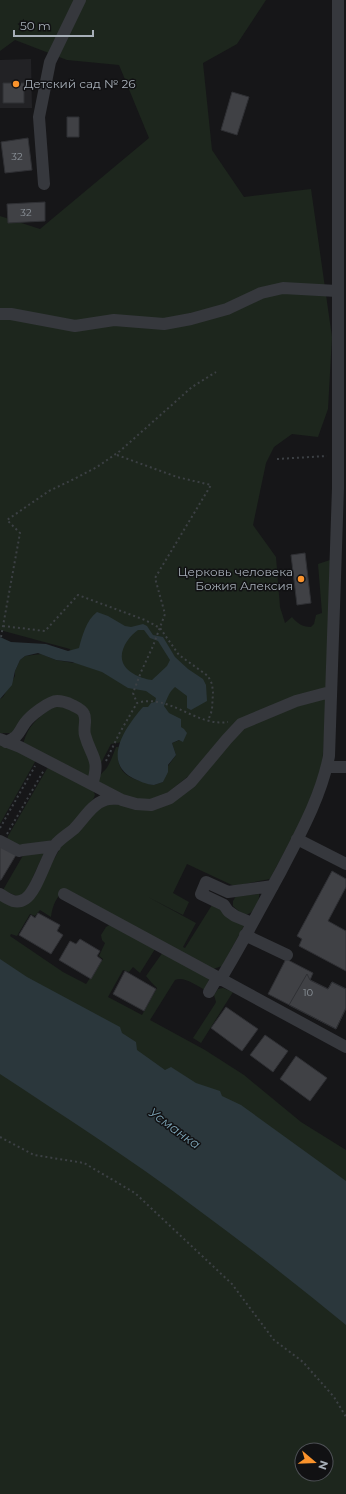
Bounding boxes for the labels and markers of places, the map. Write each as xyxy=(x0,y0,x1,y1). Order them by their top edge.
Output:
place label: Детский сад № 26 xyxy=(24,76,136,91)
marker: Детский сад № 26 xyxy=(11,79,21,89)
place label: Церковь человека Божия Алексия xyxy=(178,564,293,593)
marker: Церковь человека Божия Алексия xyxy=(296,574,306,584)

